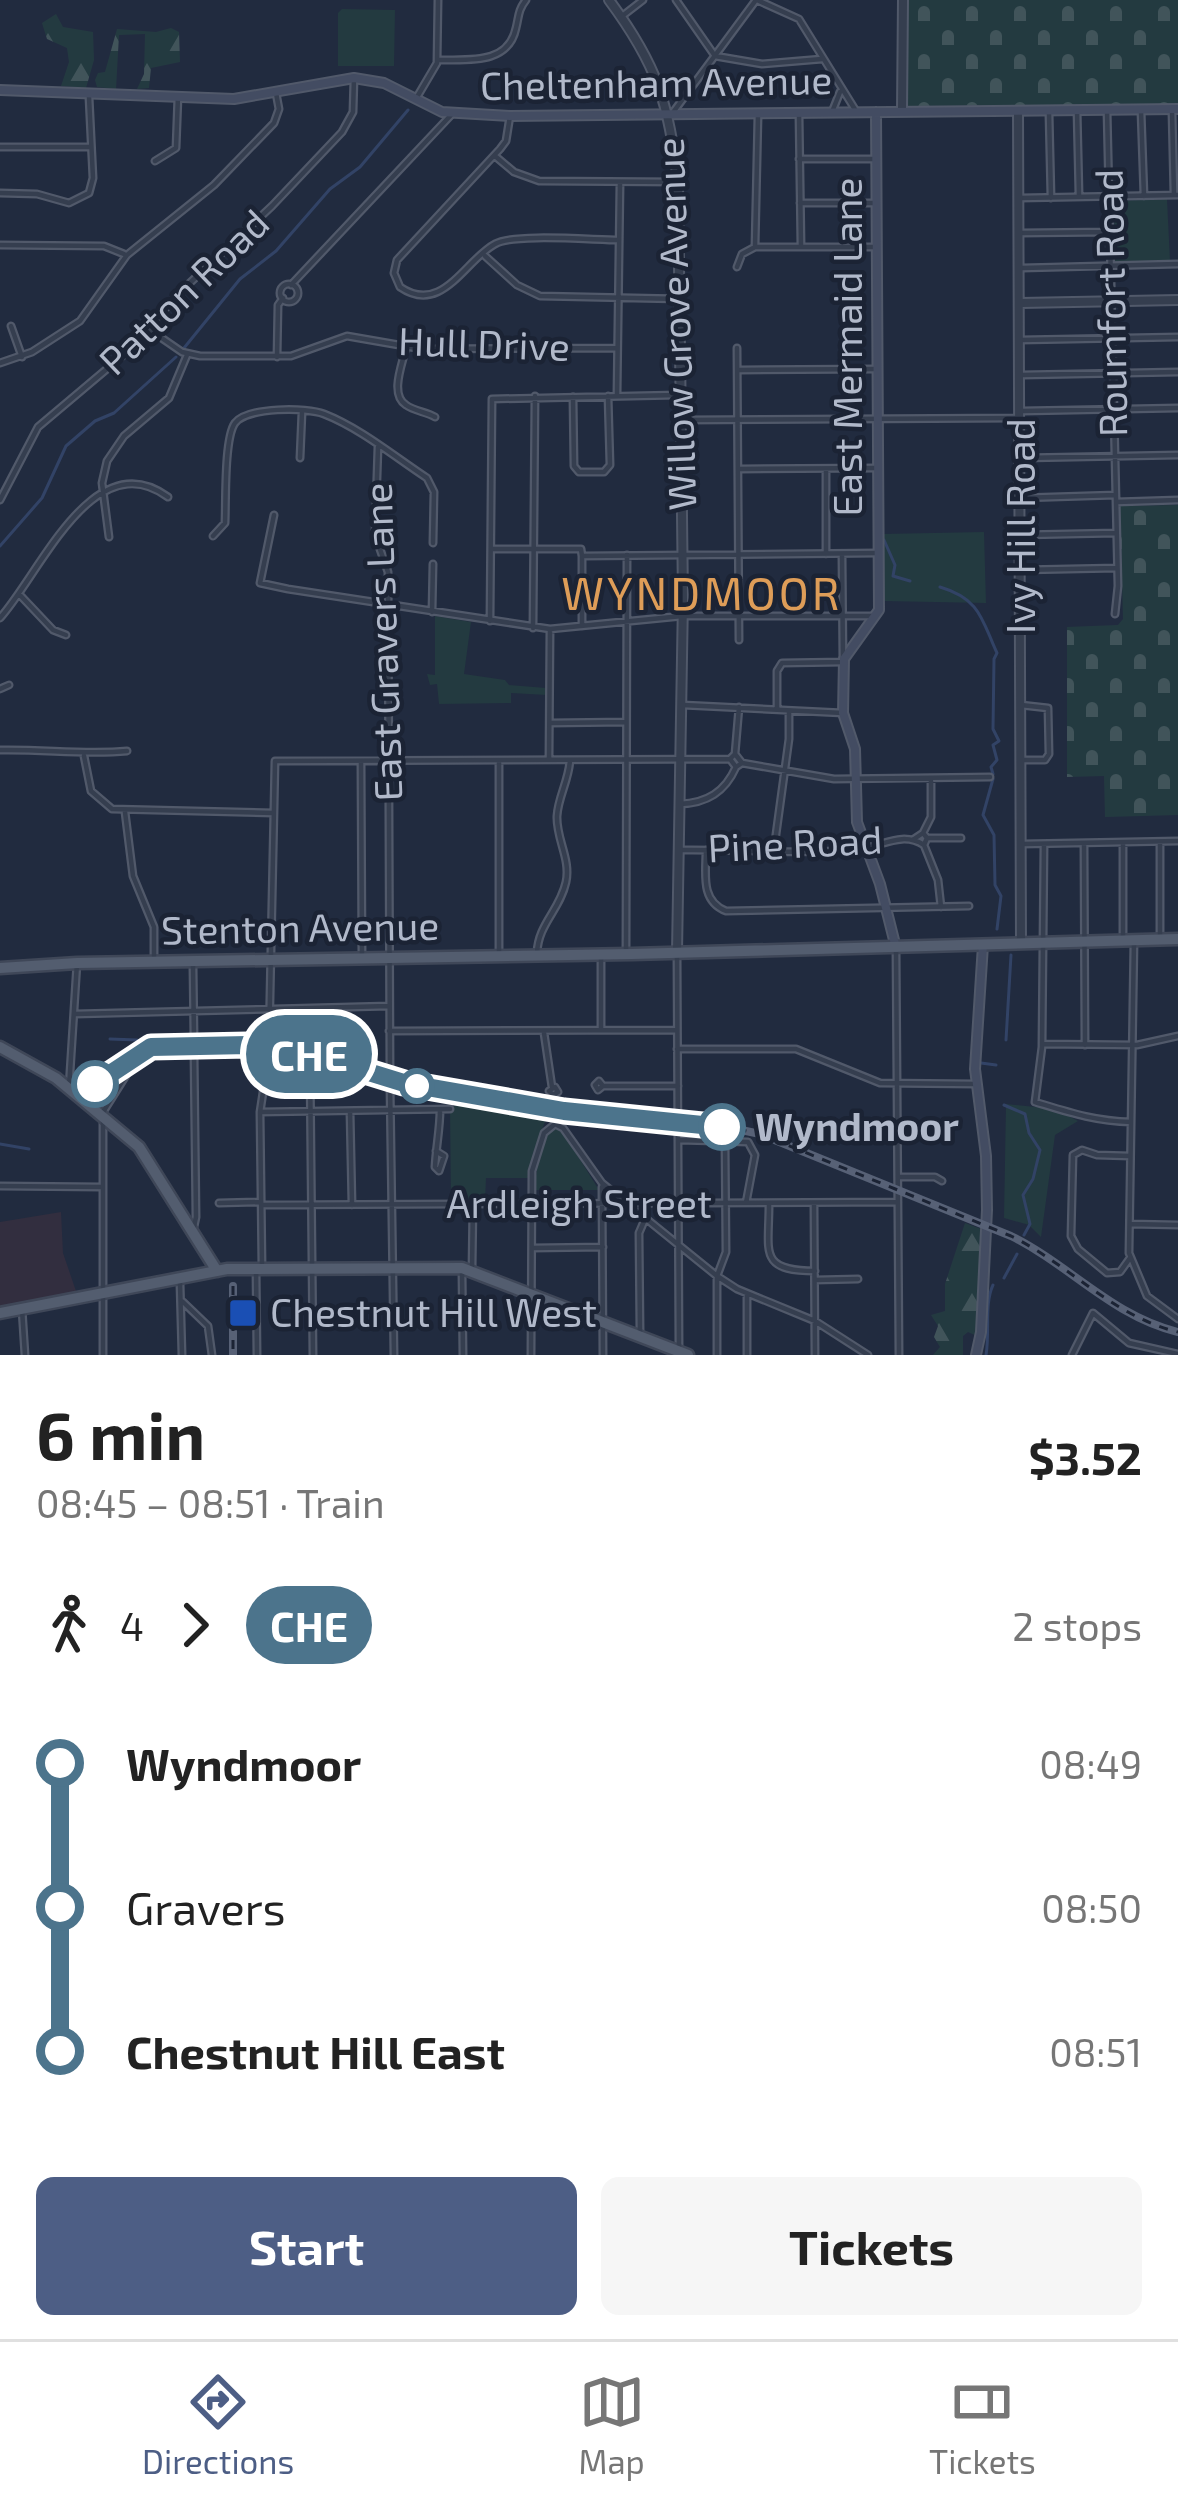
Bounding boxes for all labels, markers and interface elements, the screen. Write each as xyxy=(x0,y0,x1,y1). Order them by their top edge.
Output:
street label: Cheltenham Avenue xyxy=(479,55,833,108)
street label: Willow Grove Avenue xyxy=(645,137,705,511)
street label: Roumfort Road xyxy=(1084,169,1135,437)
street label: East Mermaid Lane xyxy=(823,178,870,516)
street label: Patton Road xyxy=(88,199,277,383)
street label: Hull Drive xyxy=(397,316,571,369)
street label: Ivy Hill Road xyxy=(996,418,1043,634)
street label: East Gravers Lane xyxy=(352,482,411,802)
district label: WYNDMOOR xyxy=(561,565,843,619)
street label: Pine Road xyxy=(706,814,883,871)
street label: Stenton Avenue xyxy=(160,901,439,952)
line badge: CHE xyxy=(240,1015,378,1093)
text: CHE xyxy=(270,1029,348,1079)
unlabelled marker xyxy=(73,1062,117,1106)
unlabelled marker xyxy=(401,1070,433,1102)
place label: Wyndmoor xyxy=(755,1102,959,1150)
marker: Wyndmoor xyxy=(700,1105,744,1149)
street label: Ardleigh Street xyxy=(446,1179,712,1226)
place label: Chestnut Hill West xyxy=(270,1288,597,1335)
marker: Chestnut Hill West xyxy=(227,1297,259,1329)
text: 6 min xyxy=(36,1394,205,1473)
text: $3.52 xyxy=(1028,1430,1142,1484)
text: 08:45 – 08:51 · Train xyxy=(36,1479,385,1526)
icon: walk xyxy=(36,1592,102,1658)
icon: forward xyxy=(162,1592,228,1658)
text: CHE xyxy=(270,1600,348,1650)
text: 4 xyxy=(120,1602,144,1649)
text: 2 stops xyxy=(1012,1602,1142,1649)
text: Wyndmoor xyxy=(126,1736,361,1790)
text: 08:49 xyxy=(1039,1740,1142,1787)
text: Gravers xyxy=(126,1880,286,1934)
text: 08:50 xyxy=(1041,1884,1142,1931)
text: Chestnut Hill East xyxy=(126,2024,505,2078)
text: 08:51 xyxy=(1049,2028,1142,2075)
button: Start xyxy=(36,2177,577,2315)
button: Tickets xyxy=(601,2177,1142,2315)
tab: Directions xyxy=(142,2369,294,2481)
tab: Map xyxy=(579,2369,645,2481)
tab: Tickets xyxy=(929,2369,1036,2481)

